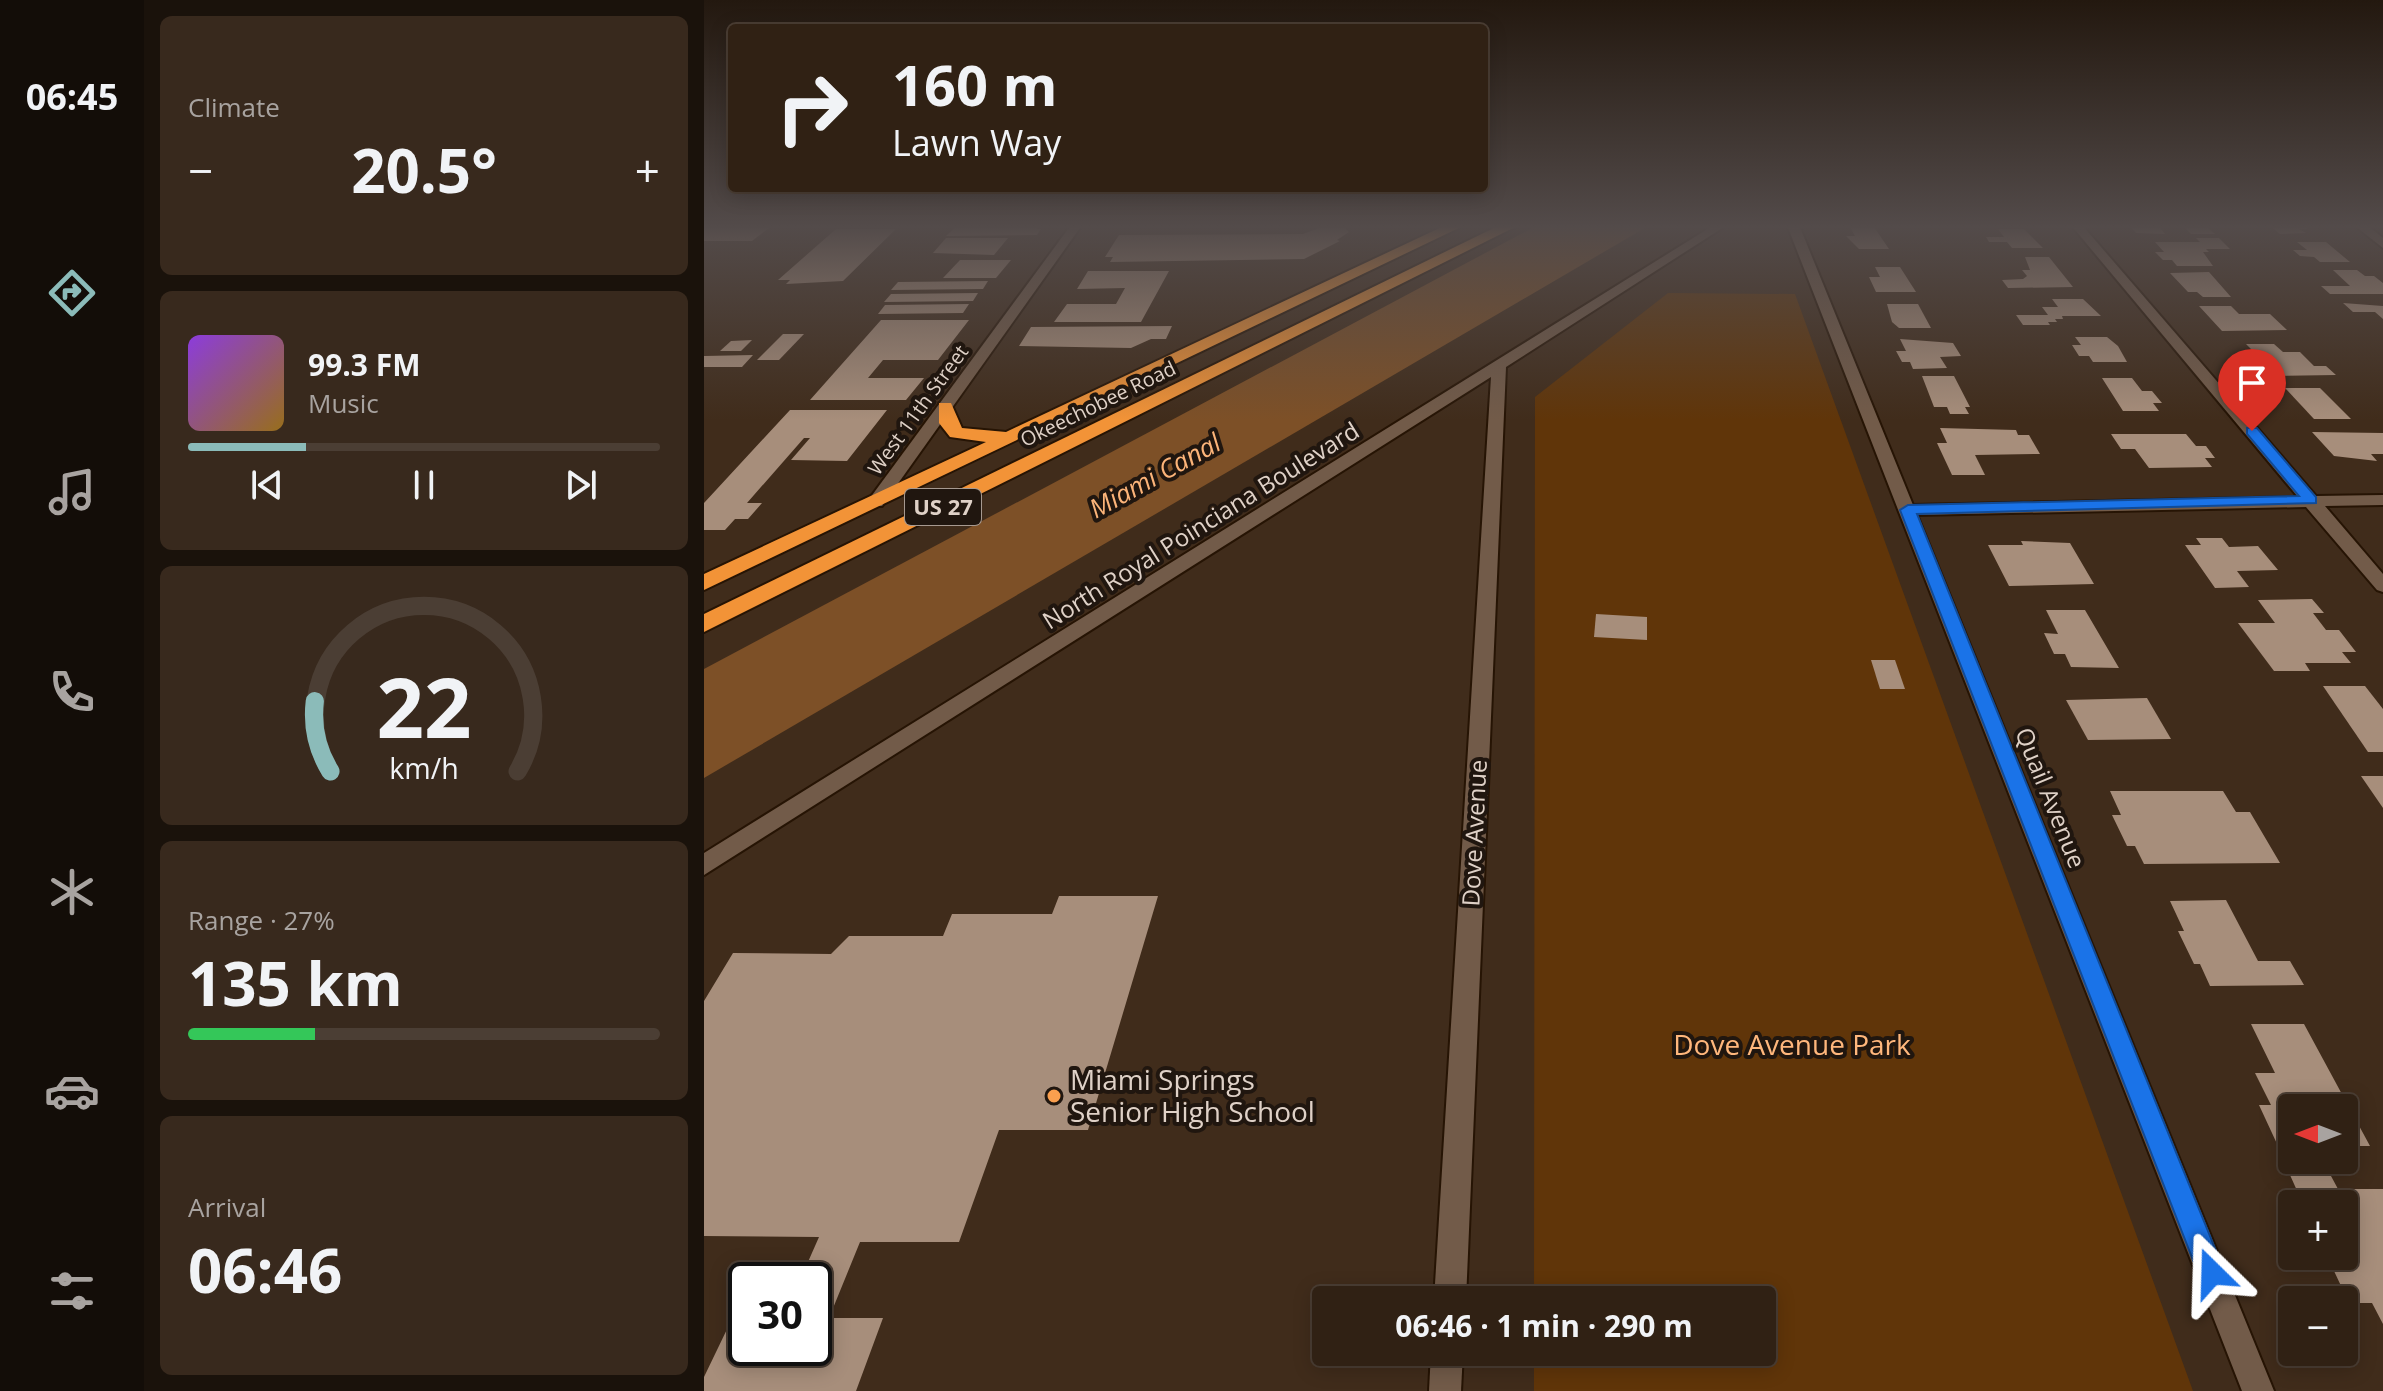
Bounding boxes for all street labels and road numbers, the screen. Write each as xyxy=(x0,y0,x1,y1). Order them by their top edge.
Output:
street label: West 11th Street xyxy=(861,339,974,480)
street label: Okeechobee Road xyxy=(1015,354,1180,453)
street label: North Royal Poinciana Boulevard xyxy=(1036,413,1365,636)
road number: US 27 xyxy=(905,489,981,525)
street label: Quail Avenue xyxy=(2008,722,2095,873)
street label: Dove Avenue xyxy=(1453,759,1494,907)

